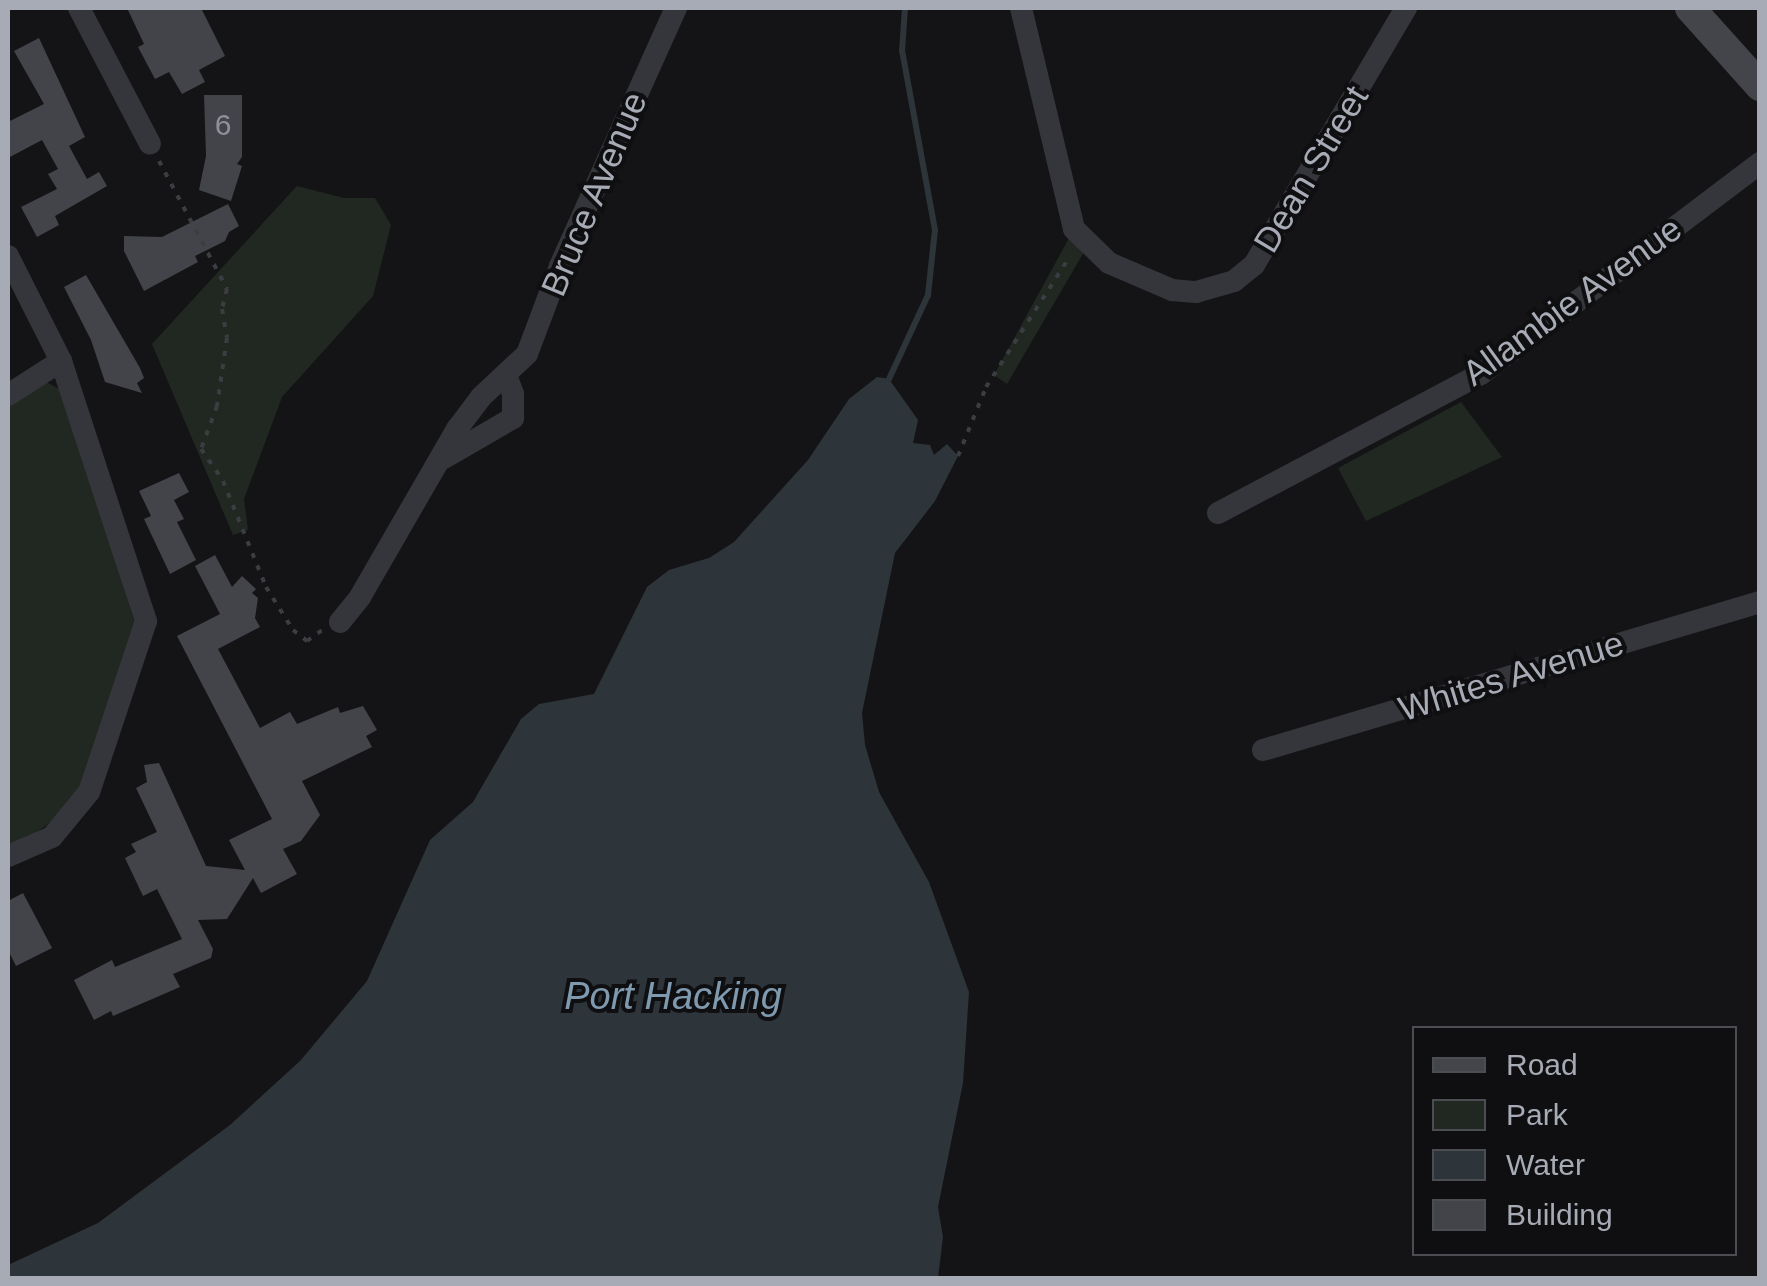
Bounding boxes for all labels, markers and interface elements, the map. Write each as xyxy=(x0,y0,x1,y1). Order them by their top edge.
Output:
street label: Dean Street xyxy=(1245,78,1377,260)
street label: Bruce Avenue xyxy=(532,85,656,303)
house number: 6 xyxy=(215,107,231,143)
street label: Allambie Avenue xyxy=(1454,207,1690,395)
street label: Whites Avenue xyxy=(1393,622,1629,730)
water label: Port Hacking xyxy=(564,974,782,1020)
legend xyxy=(1412,1026,1737,1256)
text: Road xyxy=(1506,1048,1578,1081)
text: Park xyxy=(1506,1098,1568,1131)
text: Water xyxy=(1506,1148,1585,1181)
text: Building xyxy=(1506,1198,1613,1231)

